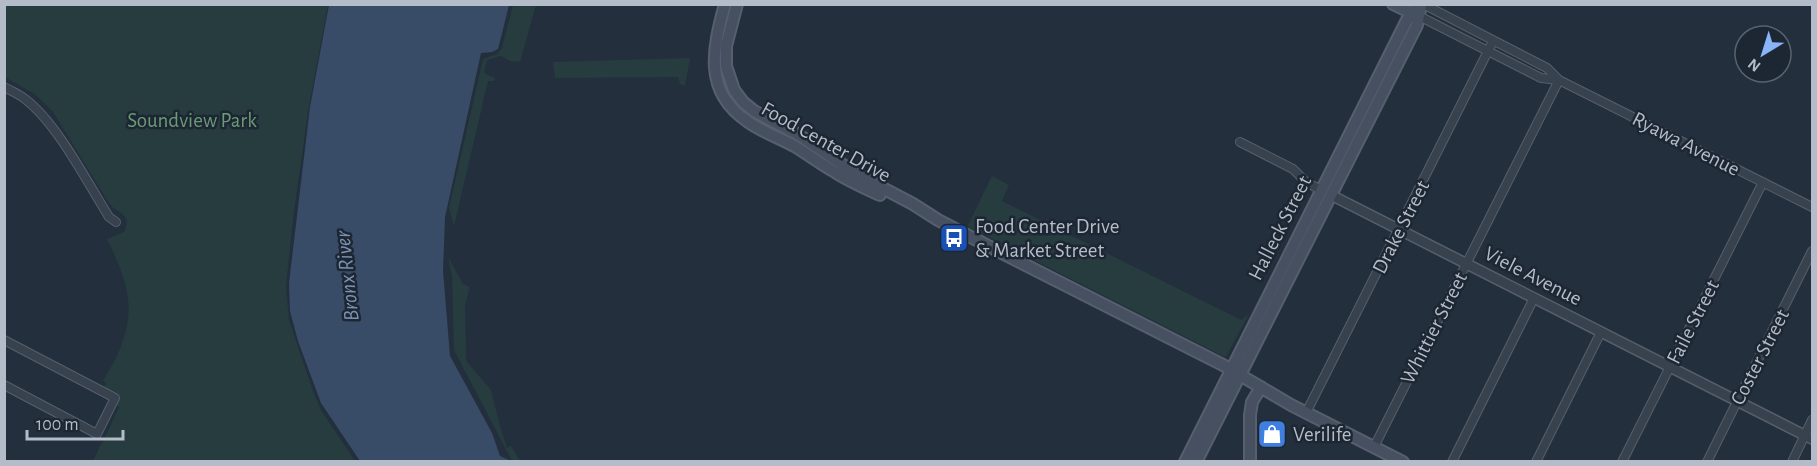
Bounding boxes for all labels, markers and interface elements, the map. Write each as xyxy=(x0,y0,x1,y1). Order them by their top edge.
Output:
north arrow xyxy=(1733,24,1793,84)
text: N xyxy=(1745,55,1764,75)
street label: Food Center Drive xyxy=(758,98,894,186)
street label: Ryawa Avenue xyxy=(1629,108,1743,180)
park label: Soundview Park xyxy=(127,110,257,131)
street label: Halleck Street xyxy=(1245,172,1315,284)
street label: Drake Street xyxy=(1369,177,1434,277)
place label: Food Center Drive & Market Street xyxy=(975,216,1119,261)
bus stop icon: Food Center Drive & Market Street xyxy=(938,222,970,254)
water label: Bronx River xyxy=(331,229,363,322)
street label: Viele Avenue xyxy=(1481,243,1585,309)
street label: Whittier Street xyxy=(1397,268,1471,387)
street label: Faile Street xyxy=(1663,276,1723,367)
street label: Coster Street xyxy=(1727,305,1793,408)
scale bar xyxy=(27,403,123,441)
text: 100 m xyxy=(36,416,79,434)
shop icon: Verilife xyxy=(1256,418,1288,450)
place label: Verilife xyxy=(1293,424,1351,445)

